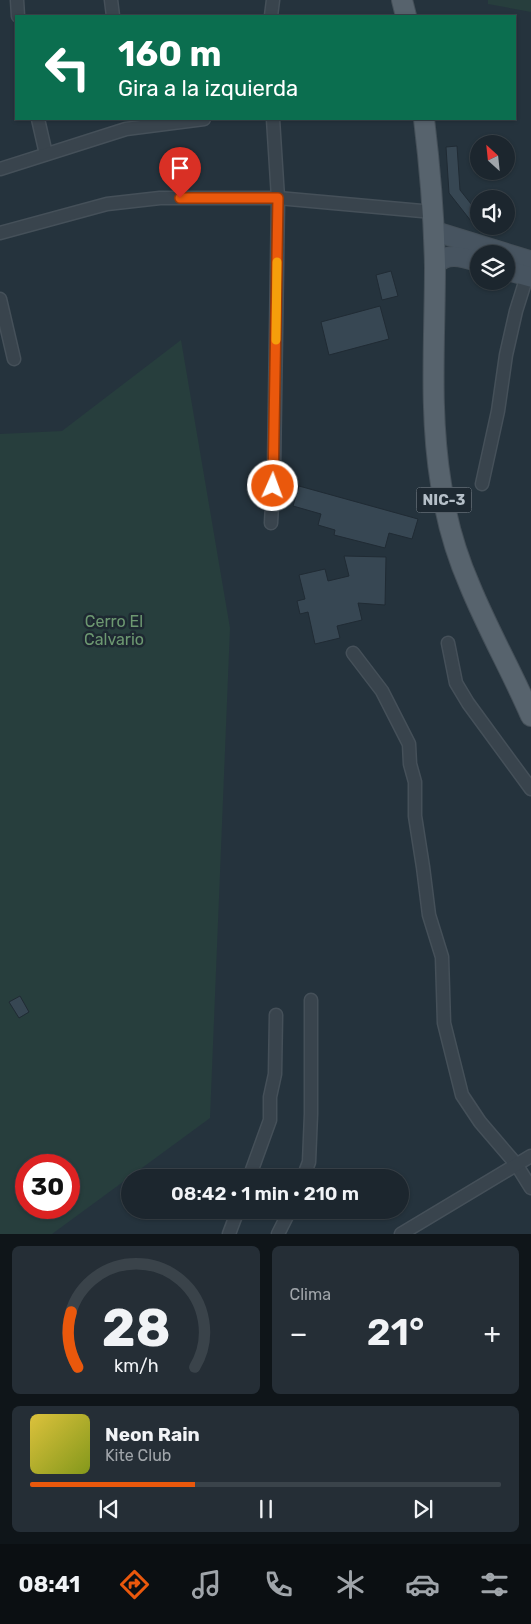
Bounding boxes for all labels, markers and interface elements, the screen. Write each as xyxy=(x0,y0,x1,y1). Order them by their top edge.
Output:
text: 160 m xyxy=(118,33,222,75)
icon: left xyxy=(35,35,100,100)
text: Gira a la izquierda xyxy=(118,75,298,102)
north arrow xyxy=(470,135,515,180)
map controls xyxy=(470,135,515,290)
pin xyxy=(159,147,201,198)
icon: arrive xyxy=(166,154,194,182)
button: sound xyxy=(470,190,515,235)
button: layers xyxy=(470,245,515,290)
position arrow xyxy=(246,459,298,511)
road number: NIC-3 xyxy=(416,488,472,512)
park label: Cerro El Calvario xyxy=(84,612,144,649)
speed limit sign: 30 xyxy=(15,1154,80,1219)
text: 08:42 · 1 min · 210 m xyxy=(171,1182,359,1205)
text: Clima xyxy=(290,1285,331,1304)
text: 28 xyxy=(101,1297,170,1359)
text: 21° xyxy=(367,1309,424,1355)
text: − xyxy=(290,1317,308,1350)
text: + xyxy=(484,1317,501,1350)
text: km/h xyxy=(113,1355,158,1376)
text: Neon Rain xyxy=(105,1423,200,1446)
text: Kite Club xyxy=(105,1446,171,1465)
icon: previous xyxy=(95,1495,123,1523)
icon: pause xyxy=(252,1495,280,1523)
icon: next xyxy=(409,1495,437,1523)
icon: directions xyxy=(117,1567,152,1602)
icon: music xyxy=(189,1567,224,1602)
icon: phone xyxy=(261,1567,296,1602)
icon: climate xyxy=(333,1567,368,1602)
icon: car xyxy=(405,1567,440,1602)
icon: filters xyxy=(477,1567,512,1602)
text: 08:41 xyxy=(19,1571,80,1598)

